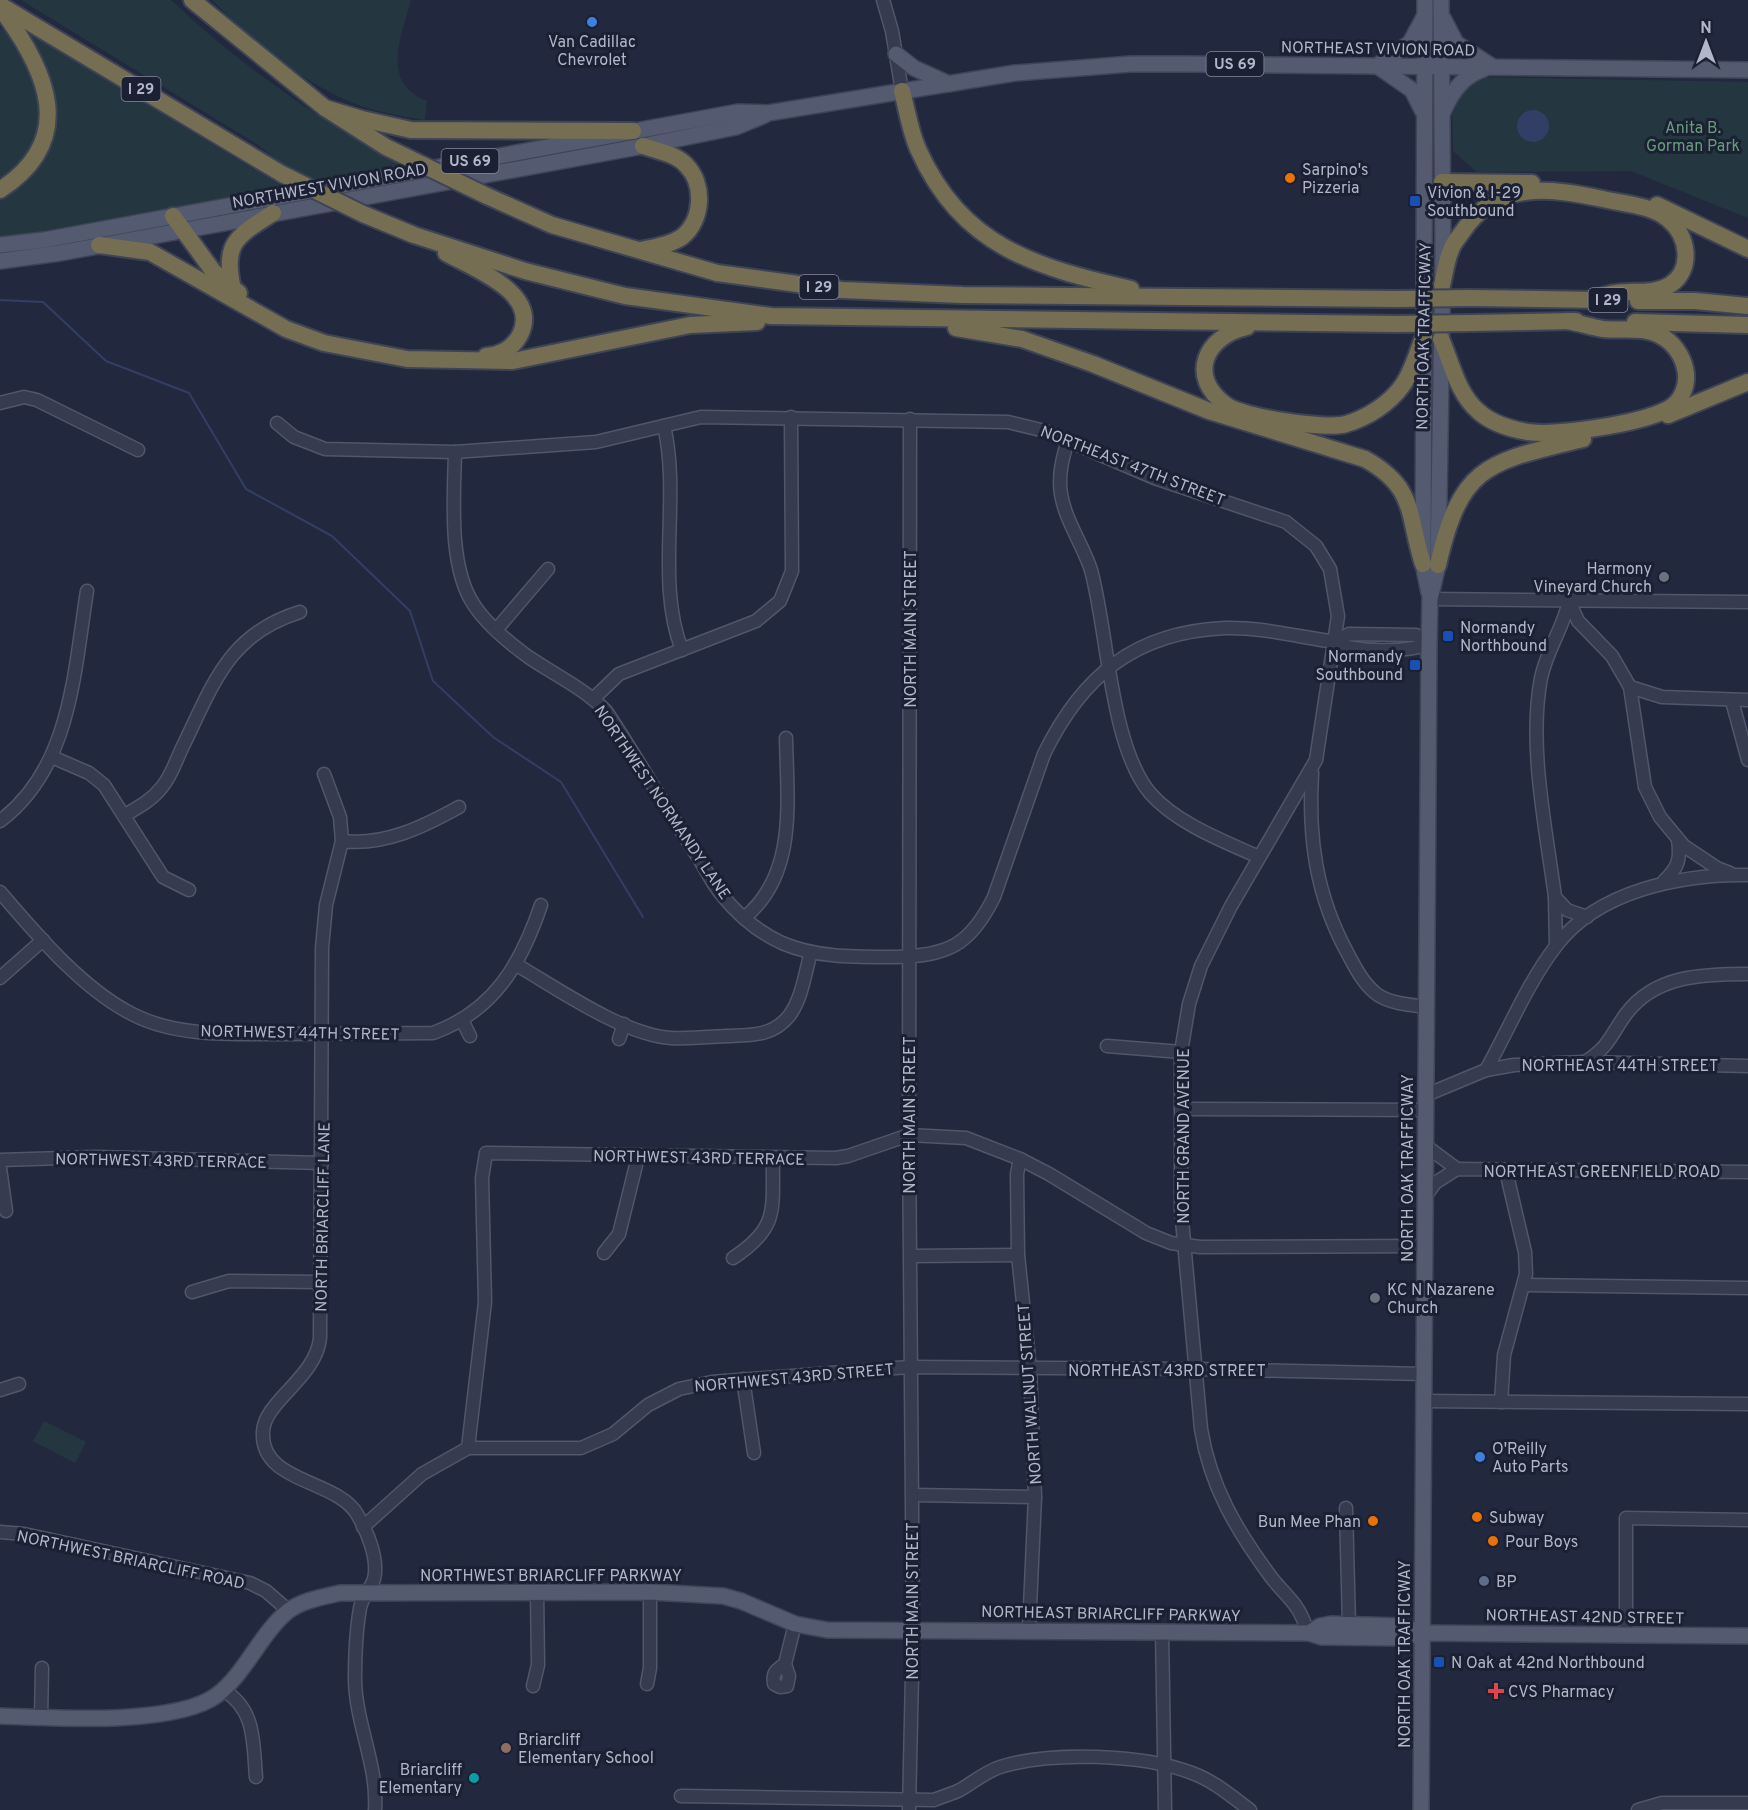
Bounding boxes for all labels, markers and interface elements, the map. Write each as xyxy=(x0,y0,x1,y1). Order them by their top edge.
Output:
north arrow xyxy=(1676,12,1736,72)
marker: Van Cadillac Chevrolet xyxy=(585,15,599,29)
text: N xyxy=(1700,19,1712,39)
place label: Van Cadillac Chevrolet xyxy=(548,33,636,71)
street label: NORTHEAST VIVION ROAD xyxy=(1281,38,1475,62)
road number: US 69 xyxy=(1206,52,1264,76)
road number: I 29 xyxy=(122,77,160,101)
park label: Anita B. Gorman Park xyxy=(1646,119,1740,157)
road number: US 69 xyxy=(442,149,498,173)
street label: NORTHWEST VIVION ROAD xyxy=(231,160,428,214)
place label: Sarpino's Pizzeria xyxy=(1302,161,1369,199)
marker: Sarpino's Pizzeria xyxy=(1283,171,1297,185)
place label: Vivion & I-29 Southbound xyxy=(1427,184,1521,222)
marker: Vivion & I-29 Southbound xyxy=(1408,194,1422,208)
street label: NORTH OAK TRAFFICWAY xyxy=(1413,242,1437,430)
road number: I 29 xyxy=(800,275,838,299)
road number: I 29 xyxy=(1588,288,1628,312)
street label: NORTHEAST 47TH STREET xyxy=(1037,422,1227,511)
street label: NORTH MAIN STREET xyxy=(902,550,922,708)
place label: Harmony Vineyard Church xyxy=(1533,560,1652,598)
marker: Harmony Vineyard Church xyxy=(1657,570,1671,584)
place label: Normandy Northbound xyxy=(1460,619,1547,657)
marker: Normandy Northbound xyxy=(1441,629,1455,643)
place label: Normandy Southbound xyxy=(1315,648,1403,686)
marker: Normandy Southbound xyxy=(1408,658,1422,672)
street label: NORTHWEST NORMANDY LANE xyxy=(589,702,734,904)
street label: NORTHWEST 44TH STREET xyxy=(200,1022,400,1046)
street label: NORTH MAIN STREET xyxy=(901,1036,921,1194)
street label: NORTH GRAND AVENUE xyxy=(1175,1048,1195,1224)
street label: NORTHEAST 44TH STREET xyxy=(1522,1057,1718,1077)
street label: NORTH OAK TRAFFICWAY xyxy=(1399,1074,1419,1262)
street label: NORTH BRIARCLIFF LANE xyxy=(312,1122,336,1312)
street label: NORTHWEST 43RD TERRACE xyxy=(593,1147,805,1171)
street label: NORTHWEST 43RD TERRACE xyxy=(55,1150,267,1174)
street label: NORTHEAST GREENFIELD ROAD xyxy=(1483,1163,1721,1183)
place label: KC N Nazarene Church xyxy=(1387,1281,1495,1319)
marker: KC N Nazarene Church xyxy=(1368,1291,1382,1305)
street label: NORTH WALNUT STREET xyxy=(1015,1303,1047,1485)
street label: NORTHWEST 43RD STREET xyxy=(694,1360,895,1398)
street label: NORTHEAST 43RD STREET xyxy=(1068,1362,1266,1382)
place label: O'Reilly Auto Parts xyxy=(1492,1440,1569,1478)
marker: O'Reilly Auto Parts xyxy=(1473,1450,1487,1464)
place label: Subway xyxy=(1489,1509,1545,1529)
marker: Subway xyxy=(1470,1510,1484,1524)
place label: Bun Mee Phan xyxy=(1258,1513,1361,1533)
marker: Bun Mee Phan xyxy=(1366,1514,1380,1528)
street label: NORTH MAIN STREET xyxy=(904,1522,924,1680)
street label: NORTHWEST BRIARCLIFF ROAD xyxy=(15,1527,246,1595)
place label: Pour Boys xyxy=(1505,1533,1578,1553)
marker: Pour Boys xyxy=(1486,1534,1500,1548)
street label: NORTH OAK TRAFFICWAY xyxy=(1396,1560,1416,1748)
street label: NORTHWEST BRIARCLIFF PARKWAY xyxy=(420,1567,682,1587)
place label: BP xyxy=(1496,1573,1517,1593)
marker: BP xyxy=(1477,1574,1491,1588)
street label: NORTHEAST BRIARCLIFF PARKWAY xyxy=(981,1603,1241,1627)
street label: NORTHEAST 42ND STREET xyxy=(1485,1606,1684,1630)
place label: N Oak at 42nd Northbound xyxy=(1451,1654,1645,1674)
marker: N Oak at 42nd Northbound xyxy=(1432,1655,1446,1669)
place label: CVS Pharmacy xyxy=(1508,1683,1614,1703)
marker: CVS Pharmacy xyxy=(1489,1684,1503,1698)
place label: Briarcliff Elementary School xyxy=(518,1731,654,1769)
marker: Briarcliff Elementary School xyxy=(499,1741,513,1755)
place label: Briarcliff Elementary xyxy=(379,1761,462,1799)
marker: Briarcliff Elementary xyxy=(467,1771,481,1785)

